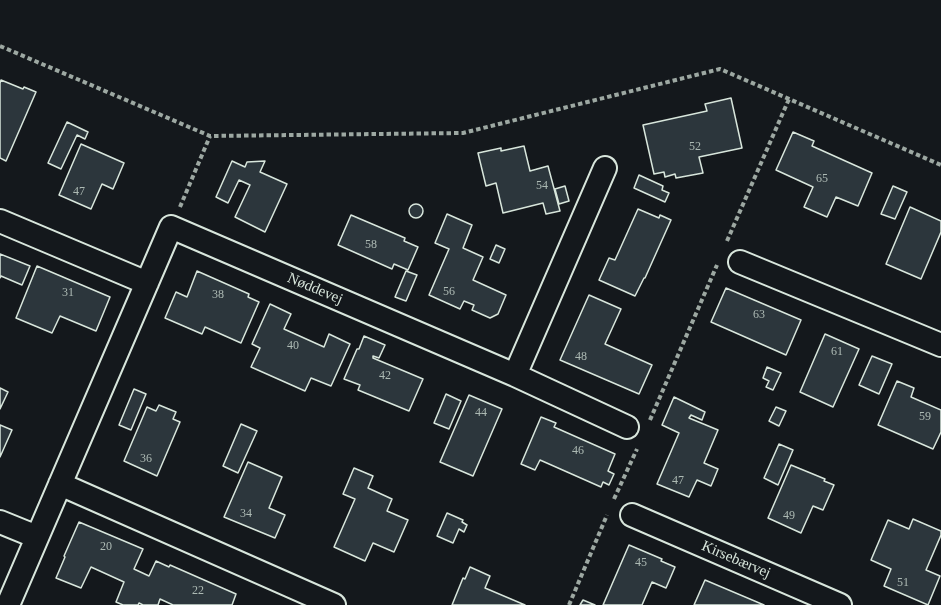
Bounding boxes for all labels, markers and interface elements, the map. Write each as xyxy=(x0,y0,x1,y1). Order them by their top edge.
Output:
house number: 52 xyxy=(689,140,701,154)
house number: 65 xyxy=(816,172,828,186)
house number: 54 xyxy=(536,179,548,193)
house number: 47 xyxy=(73,185,85,199)
house number: 58 xyxy=(365,238,377,252)
street label: Nøddevej xyxy=(285,269,345,309)
house number: 56 xyxy=(443,285,455,299)
house number: 31 xyxy=(62,286,74,300)
house number: 38 xyxy=(212,288,224,302)
house number: 63 xyxy=(753,308,765,322)
house number: 40 xyxy=(287,339,299,353)
house number: 61 xyxy=(831,345,843,359)
house number: 48 xyxy=(575,350,587,364)
house number: 42 xyxy=(379,369,391,383)
house number: 44 xyxy=(475,406,487,420)
house number: 59 xyxy=(919,410,931,424)
house number: 46 xyxy=(572,444,584,458)
house number: 36 xyxy=(140,452,152,466)
house number: 47 xyxy=(672,474,684,488)
house number: 34 xyxy=(240,507,252,521)
house number: 49 xyxy=(783,509,795,523)
street label: Kirsebærvej xyxy=(699,537,773,583)
house number: 20 xyxy=(100,540,112,554)
house number: 45 xyxy=(635,556,647,570)
house number: 51 xyxy=(897,576,909,590)
house number: 22 xyxy=(192,584,204,598)

